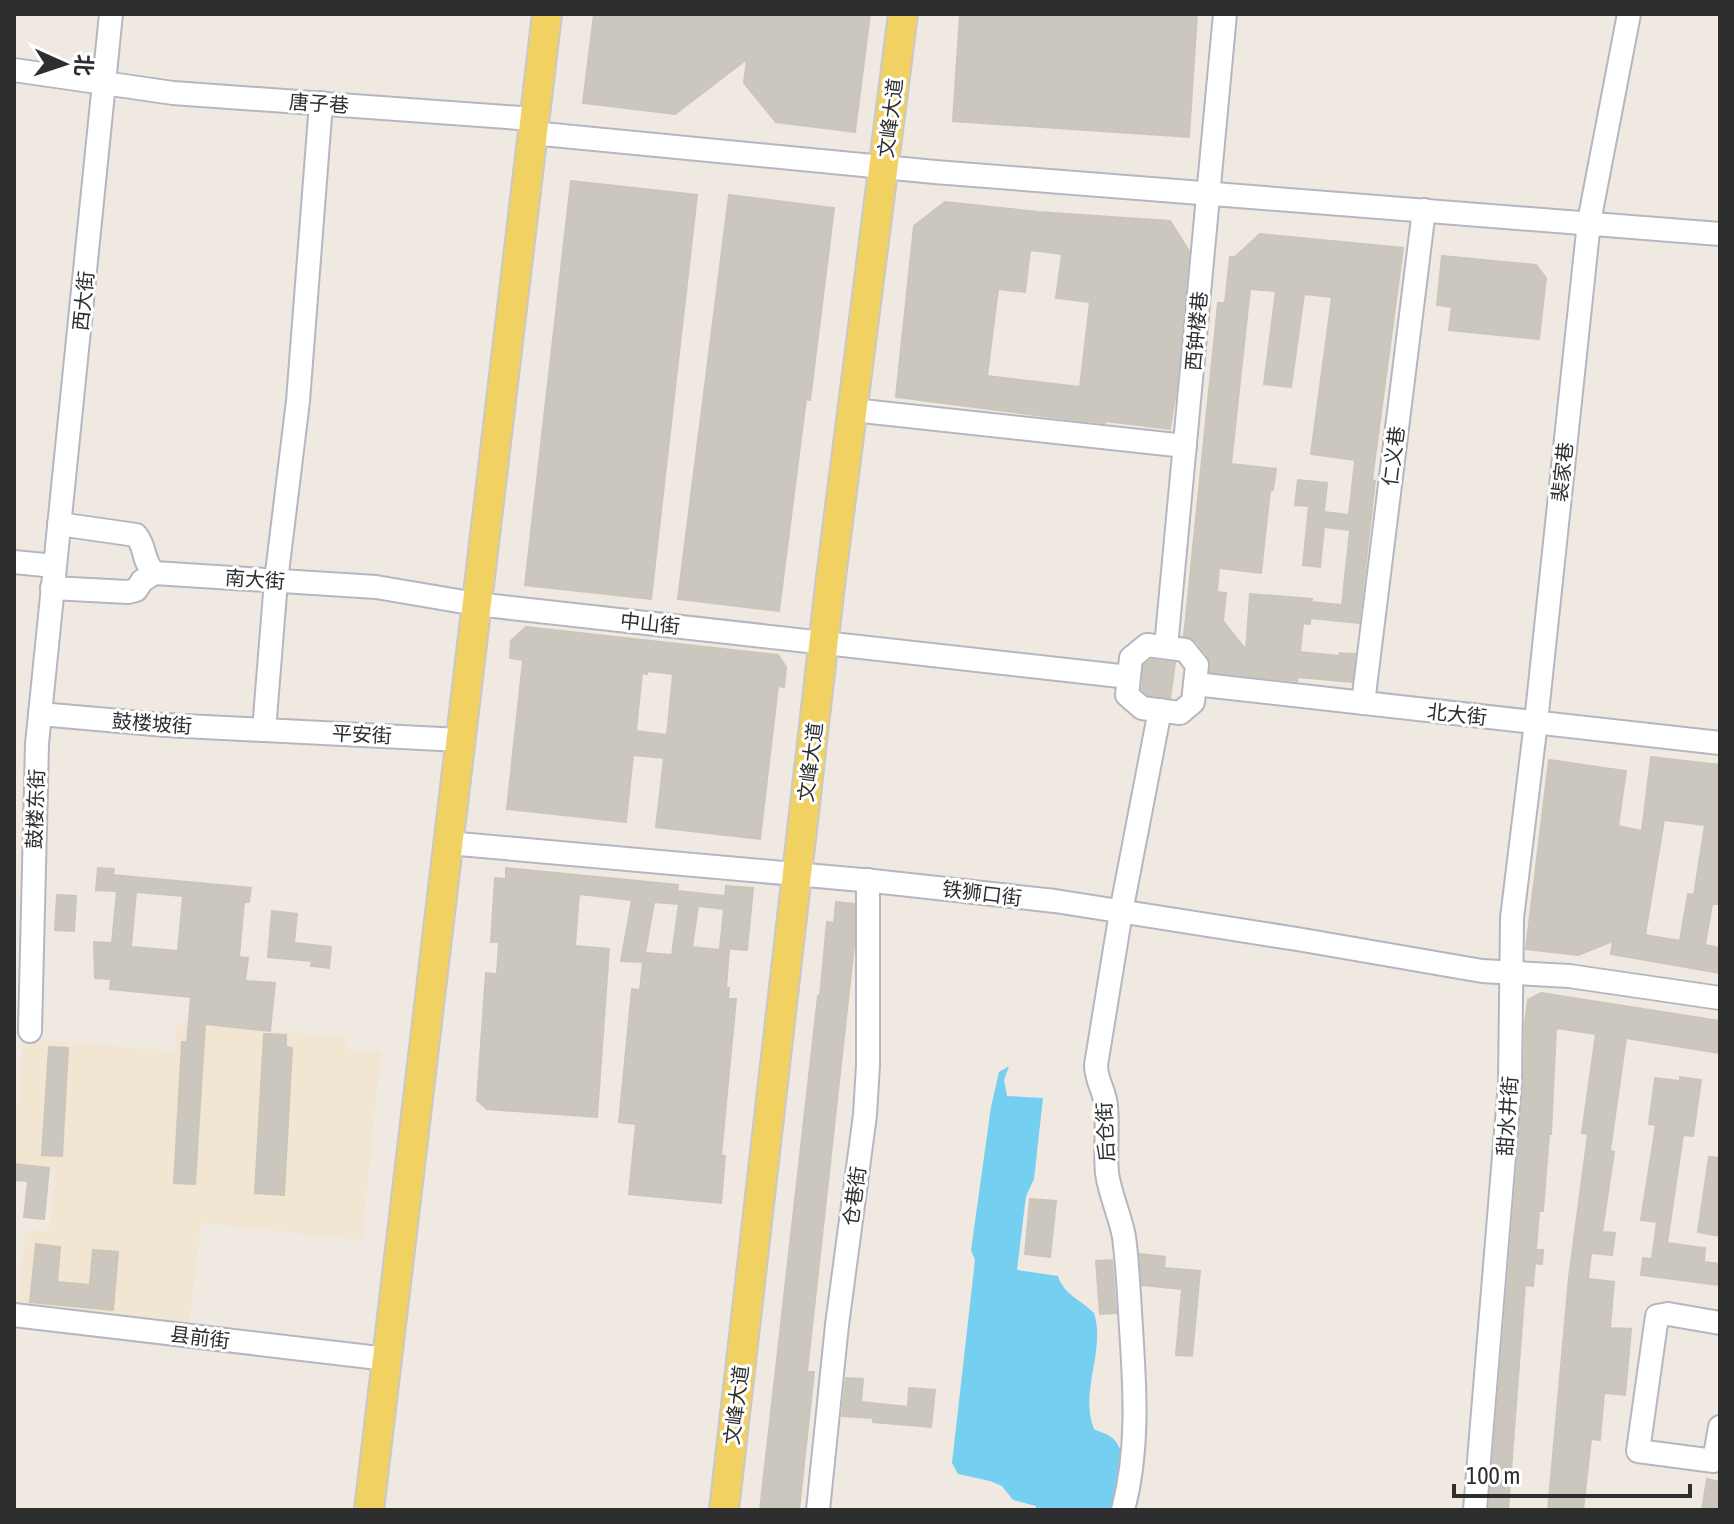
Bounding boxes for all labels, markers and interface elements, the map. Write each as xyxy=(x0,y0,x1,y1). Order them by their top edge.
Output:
north arrow xyxy=(24,24,104,104)
text: 北 xyxy=(70,53,98,77)
street label: 文峰大道 xyxy=(874,77,906,159)
street label: 唐子巷 xyxy=(288,89,350,117)
street label: 西大街 xyxy=(68,270,98,332)
street label: 西钟楼巷 xyxy=(1181,290,1211,372)
street label: 仁义巷 xyxy=(1378,425,1408,487)
street label: 裴家巷 xyxy=(1547,441,1577,503)
street label: 南大街 xyxy=(224,565,286,593)
street label: 中山街 xyxy=(619,608,681,638)
street label: 北大街 xyxy=(1426,699,1488,729)
street label: 鼓楼坡街 xyxy=(111,709,193,737)
street label: 平安街 xyxy=(331,721,393,747)
street label: 文峰大道 xyxy=(794,721,826,803)
street label: 鼓楼东街 xyxy=(22,769,48,849)
street label: 铁狮口街 xyxy=(941,877,1023,909)
street label: 甜水井街 xyxy=(1493,1075,1521,1157)
street label: 后仓街 xyxy=(1092,1101,1118,1163)
street label: 仓巷街 xyxy=(838,1165,870,1227)
street label: 县前街 xyxy=(169,1322,231,1352)
street label: 文峰大道 xyxy=(720,1364,752,1446)
scale bar xyxy=(1454,1448,1690,1498)
text: 100 m xyxy=(1466,1462,1520,1489)

